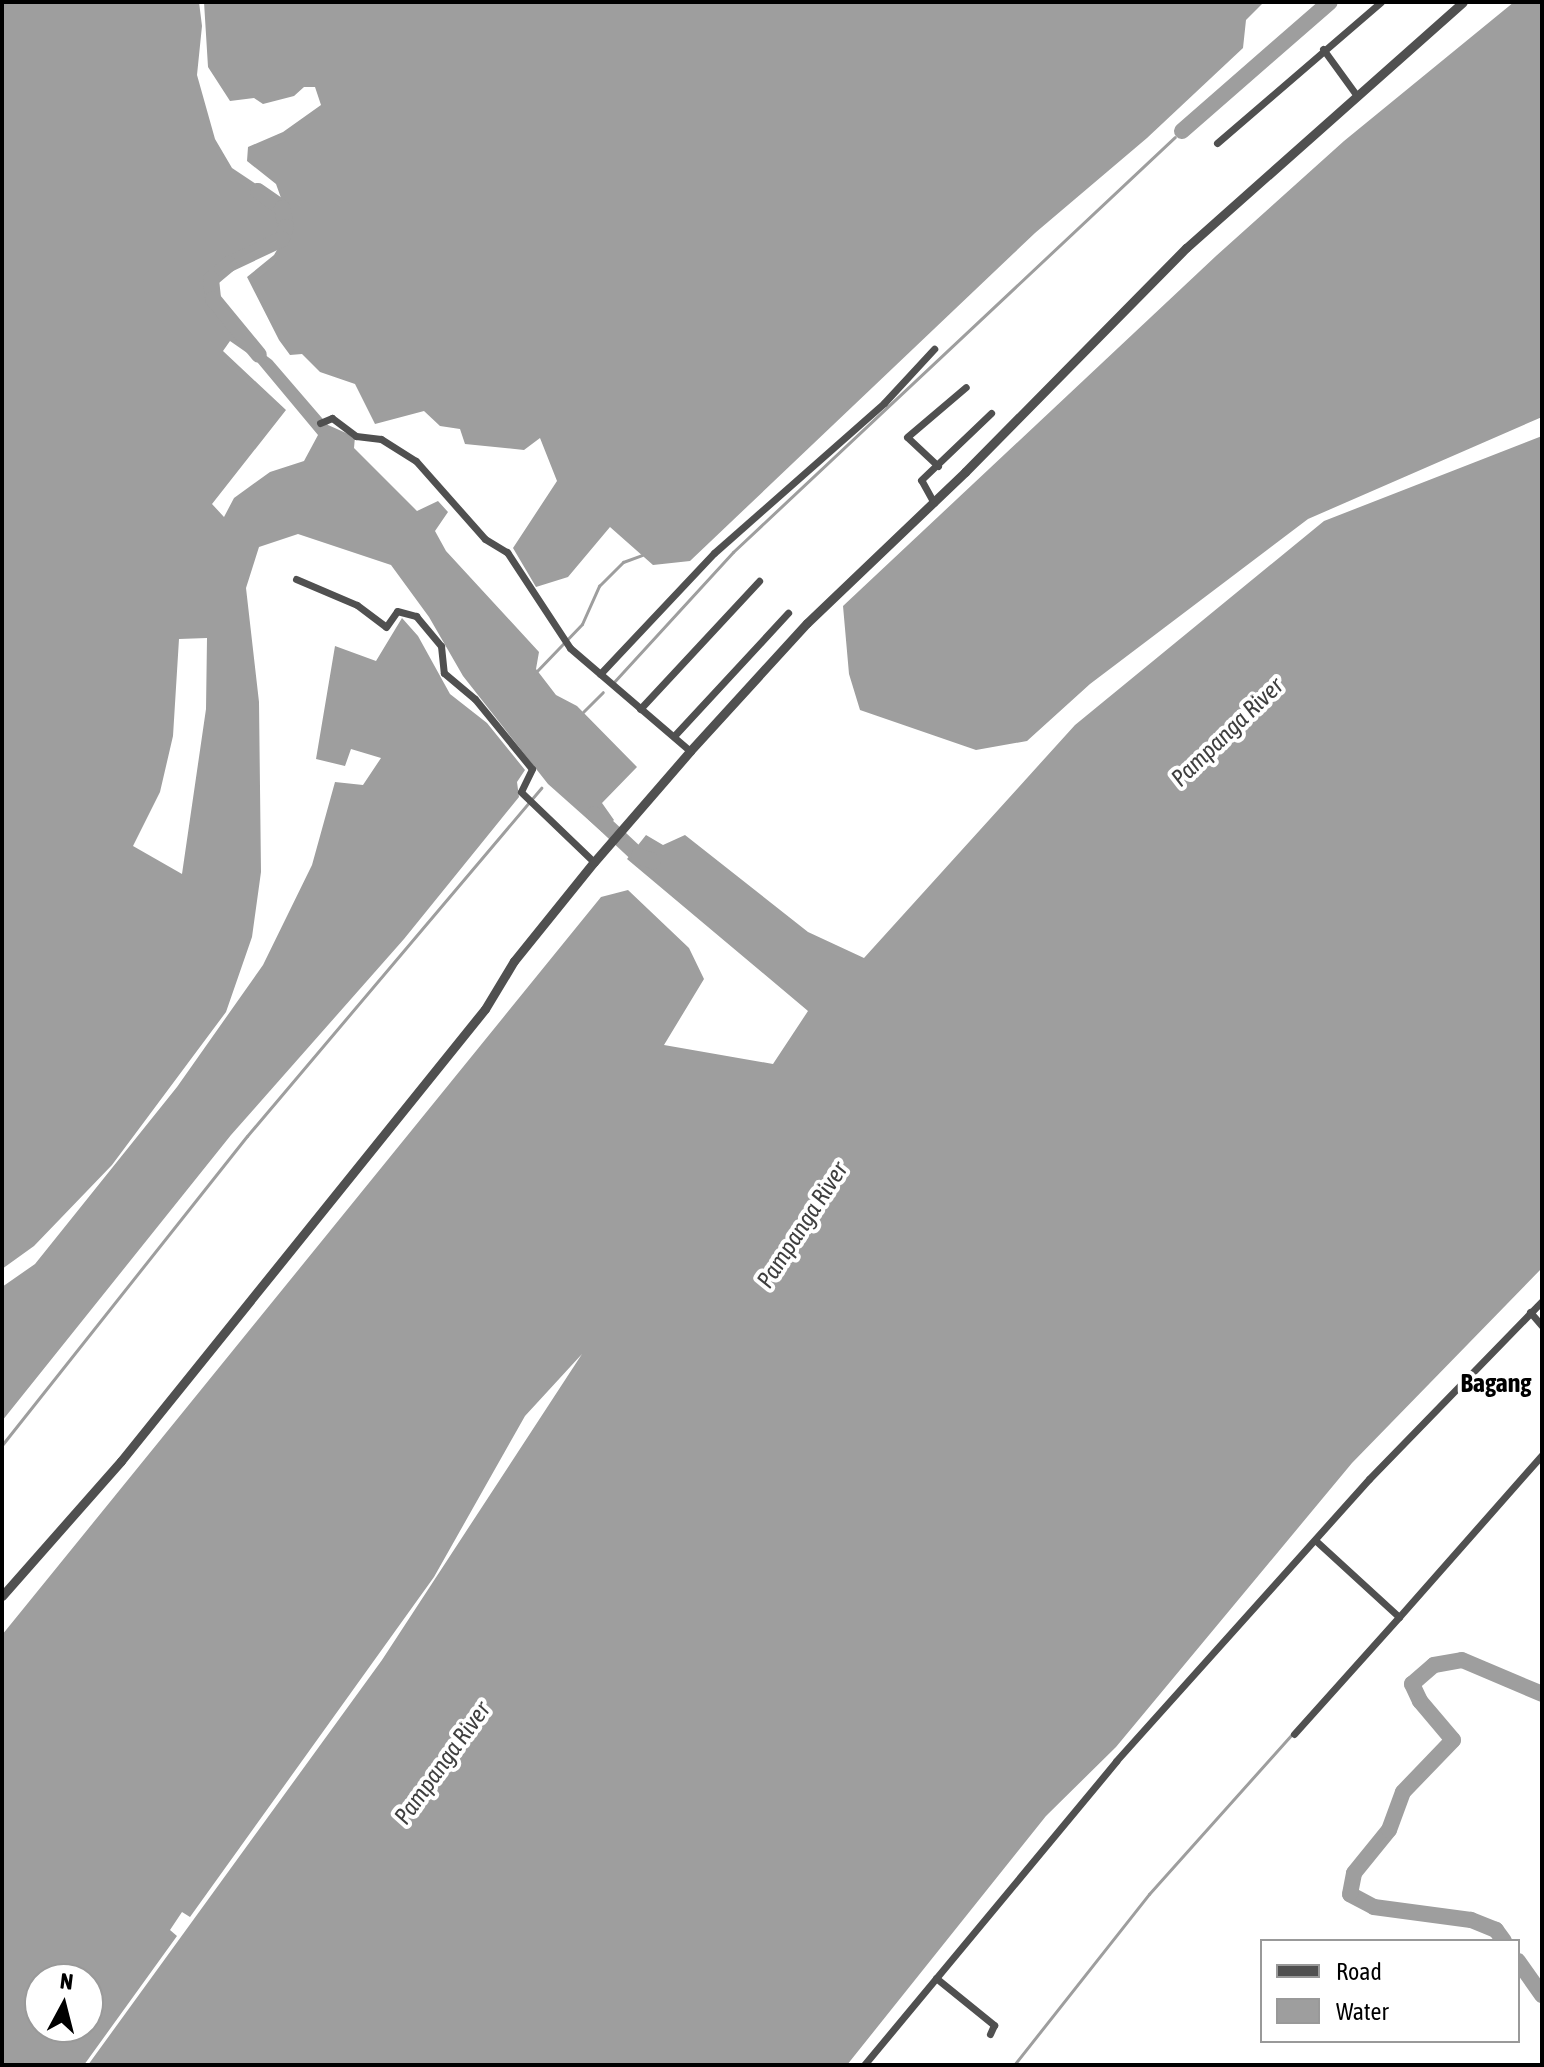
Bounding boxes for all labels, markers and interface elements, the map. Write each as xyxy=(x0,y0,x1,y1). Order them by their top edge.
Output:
water label: Pampanga River xyxy=(1165,671,1289,793)
water label: Pampanga River xyxy=(751,1157,853,1293)
district label: Bagang xyxy=(1461,1368,1531,1400)
water label: Pampanga River xyxy=(388,1696,496,1830)
legend xyxy=(1260,1939,1520,2043)
text: Road xyxy=(1336,1958,1382,1985)
north arrow xyxy=(24,1963,104,2043)
text: N xyxy=(59,1967,75,1995)
text: Water xyxy=(1336,1998,1389,2025)

